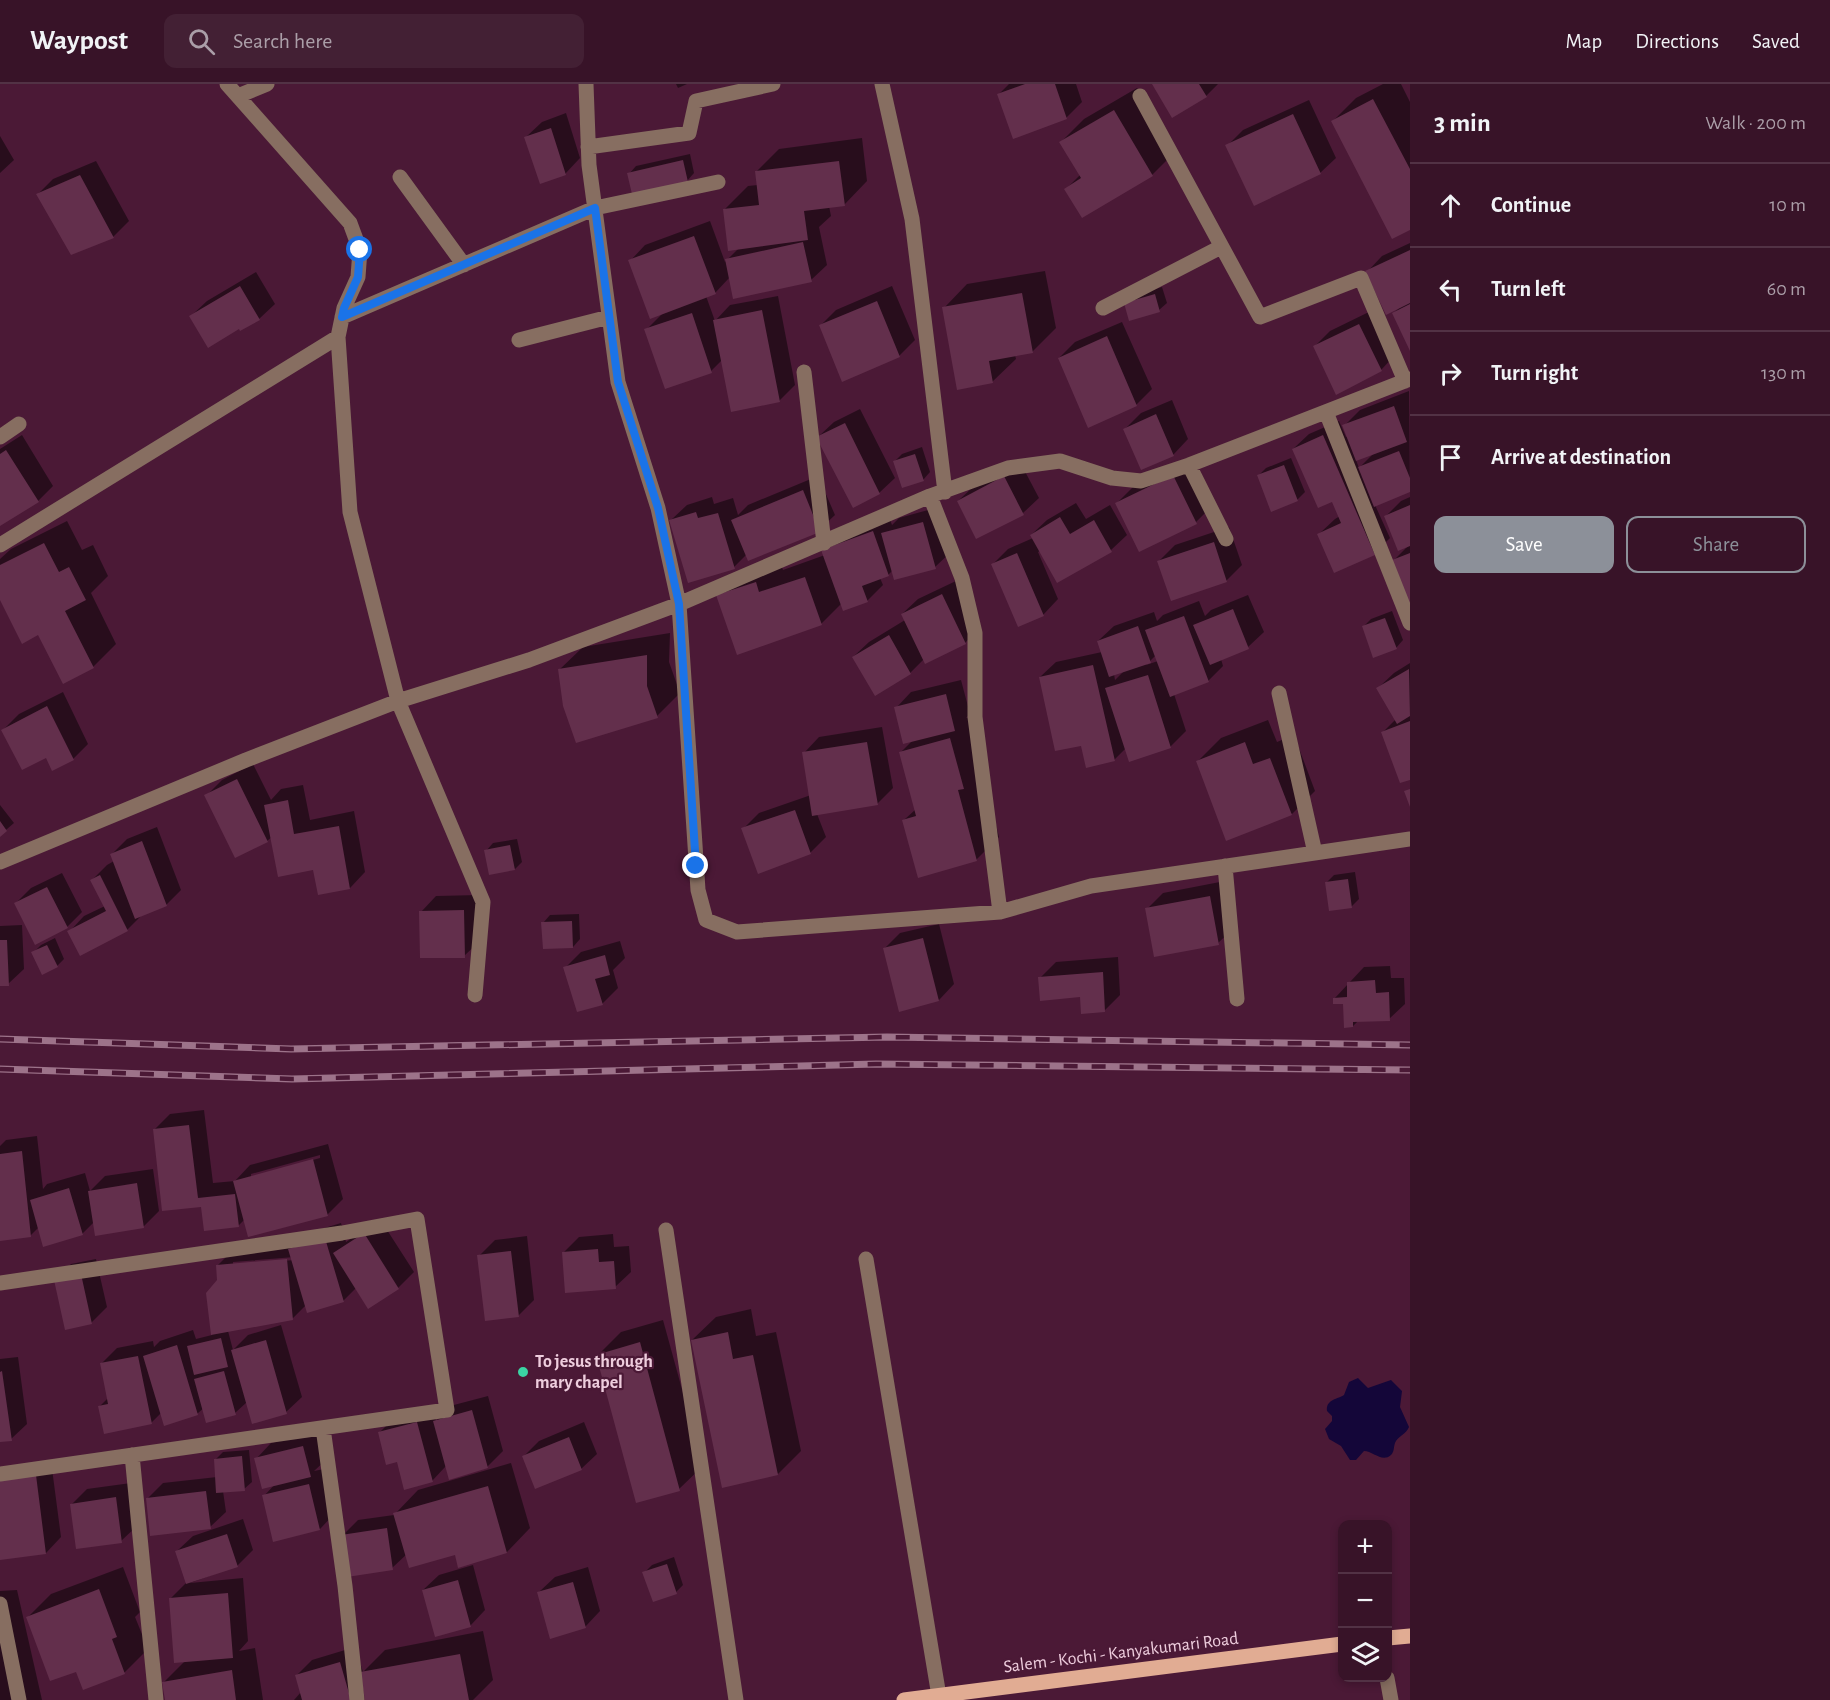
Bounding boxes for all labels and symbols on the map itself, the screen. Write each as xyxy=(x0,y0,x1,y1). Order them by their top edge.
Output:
route start xyxy=(346,236,372,262)
route end xyxy=(682,852,708,878)
place label: To jesus through mary chapel xyxy=(535,1353,653,1392)
marker: To jesus through mary chapel xyxy=(516,1365,530,1379)
street label: Salem - Kochi - Kanyakumari Road xyxy=(1002,1630,1240,1676)

